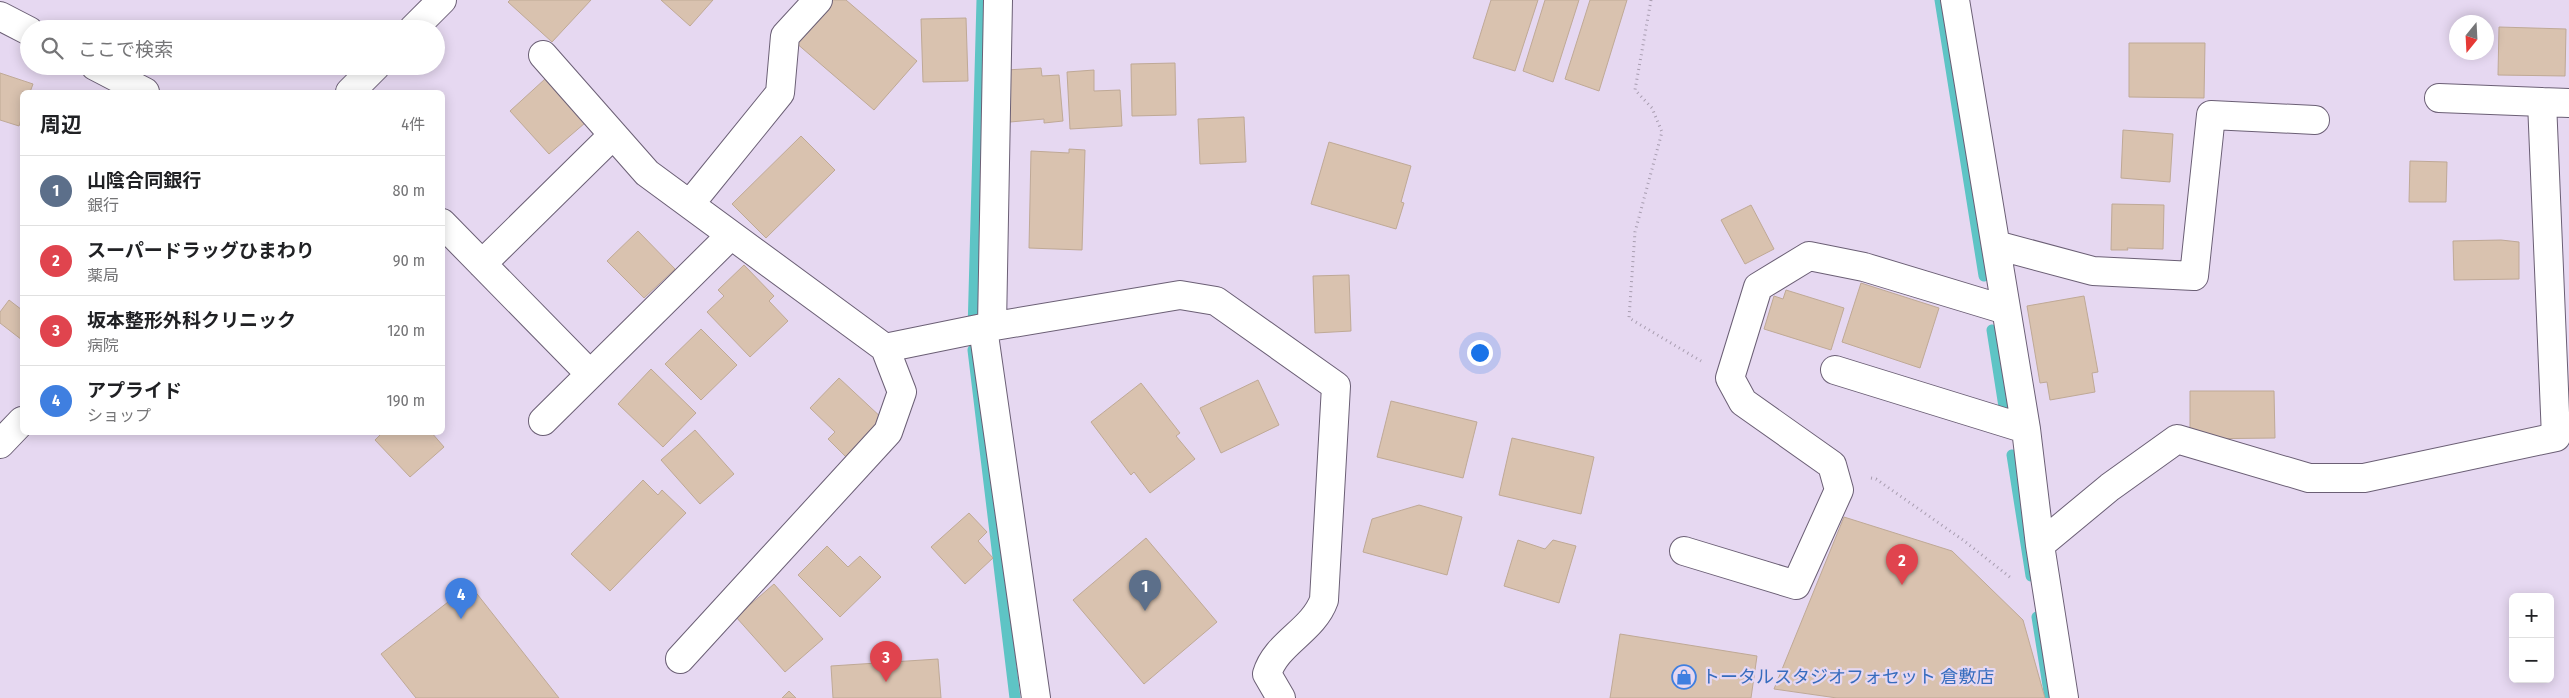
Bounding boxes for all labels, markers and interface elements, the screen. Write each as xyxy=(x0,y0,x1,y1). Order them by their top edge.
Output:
north arrow xyxy=(2449,15,2494,60)
search box xyxy=(20,20,445,75)
icon: search xyxy=(38,34,66,62)
text: ここで検索 xyxy=(78,38,173,61)
text: 周辺 xyxy=(40,112,82,138)
text: 4件 xyxy=(401,115,425,134)
text: 山陰合同銀行 xyxy=(87,169,201,192)
text: 1 xyxy=(53,181,59,200)
text: 80 m xyxy=(393,181,425,200)
text: 銀行 xyxy=(87,196,119,215)
text: スーパードラッグひまわり xyxy=(87,239,315,262)
text: 2 xyxy=(52,251,60,270)
text: 90 m xyxy=(393,251,425,270)
text: 薬局 xyxy=(87,266,119,285)
text: 坂本整形外科クリニック xyxy=(87,309,296,332)
text: 3 xyxy=(52,321,60,340)
text: 120 m xyxy=(387,321,425,340)
text: 病院 xyxy=(87,336,119,355)
your location xyxy=(1467,340,1493,366)
text: アプライド xyxy=(87,379,182,402)
text: 4 xyxy=(52,391,60,410)
text: 190 m xyxy=(387,391,425,410)
text: ショップ xyxy=(87,406,151,425)
pin: 2 xyxy=(1886,544,1918,585)
pin: 1 xyxy=(1129,570,1161,611)
pin: 4 xyxy=(445,578,477,619)
map controls xyxy=(2509,593,2554,683)
button: + xyxy=(2509,593,2554,638)
button: − xyxy=(2509,638,2554,683)
pin: 3 xyxy=(870,641,902,682)
shop icon: トータルスタジオフォセット 倉敷店 xyxy=(1671,664,1697,690)
place label: トータルスタジオフォセット 倉敷店 xyxy=(1702,666,1994,688)

